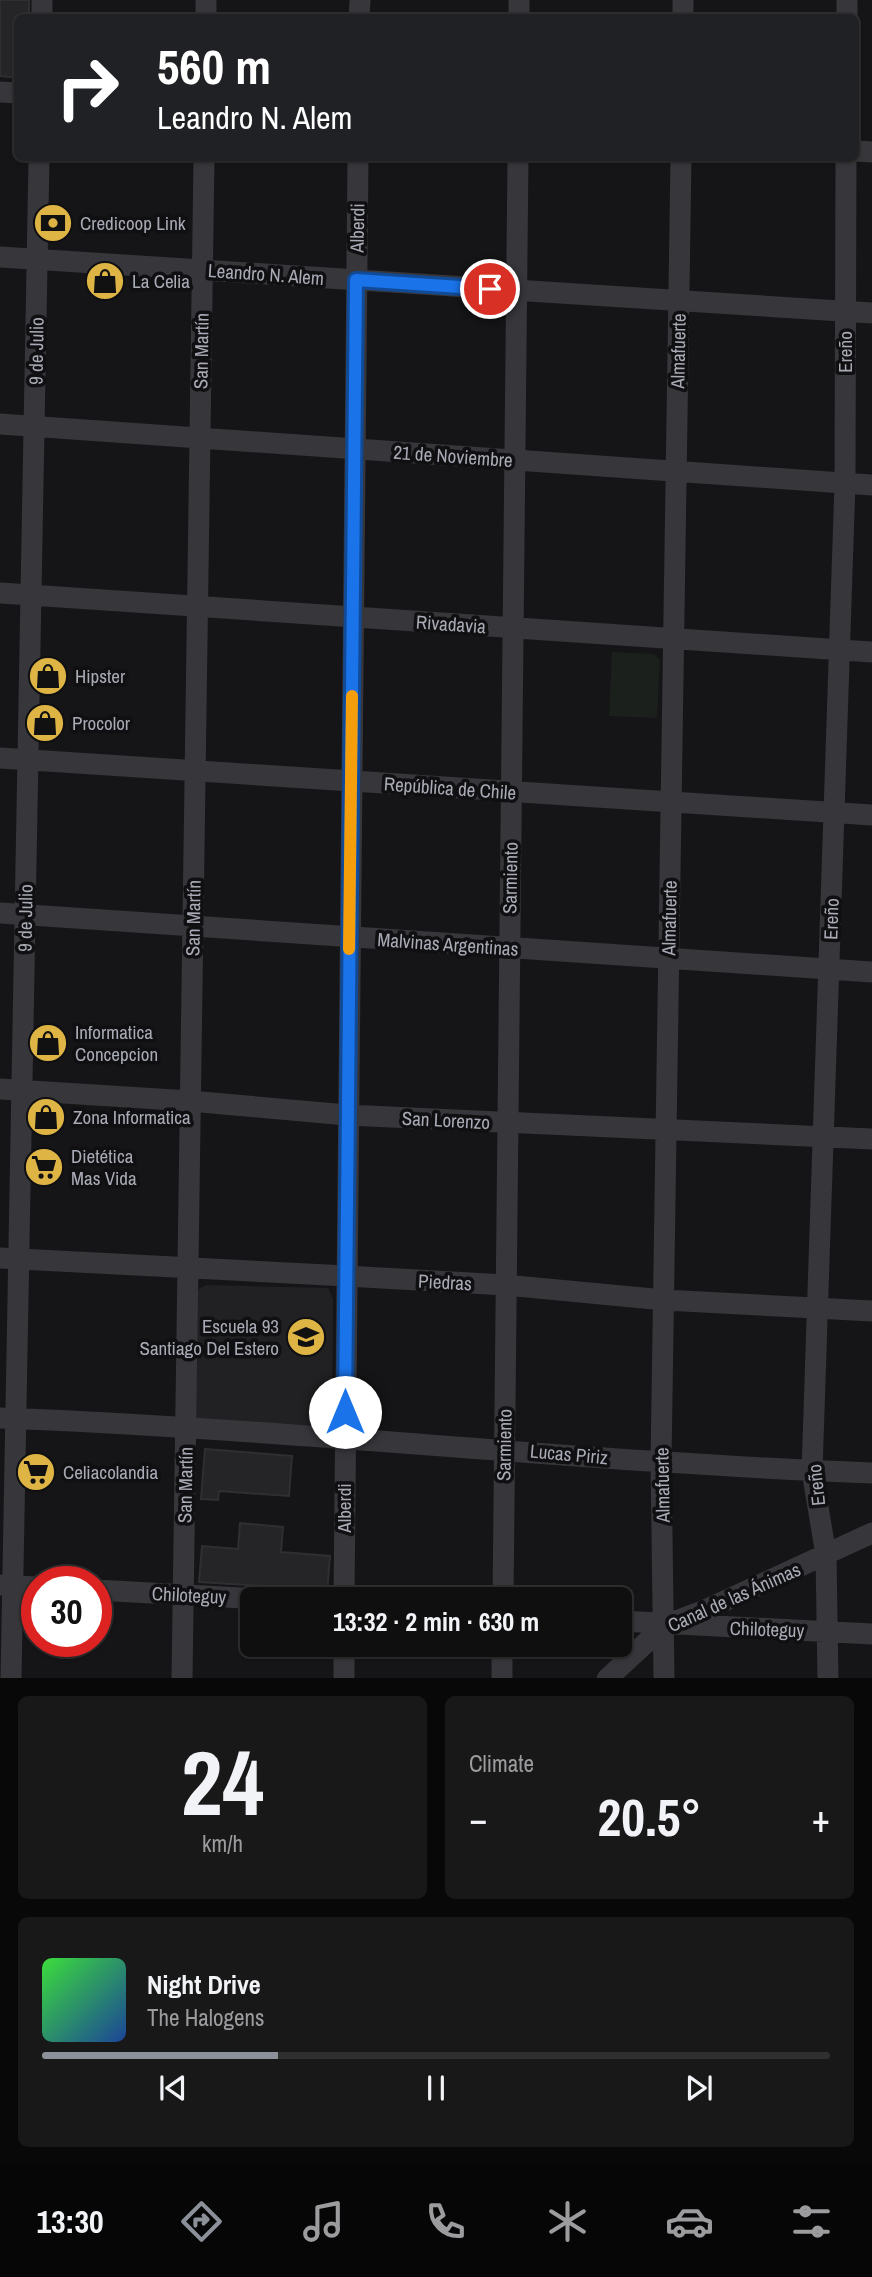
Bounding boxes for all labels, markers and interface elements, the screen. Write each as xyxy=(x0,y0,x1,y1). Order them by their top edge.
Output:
text: 560 m xyxy=(157,33,271,99)
icon: right xyxy=(42,42,133,133)
text: Leandro N. Alem xyxy=(157,96,352,139)
bank icon: Credicoop Link xyxy=(32,202,74,244)
street label: Alberdi xyxy=(344,203,370,254)
place label: Credicoop Link xyxy=(80,210,186,236)
street label: Leandro N. Alem xyxy=(207,257,325,291)
pin xyxy=(460,259,520,319)
shop icon: La Celia xyxy=(84,260,126,302)
place label: La Celia xyxy=(132,268,190,294)
icon: arrive xyxy=(471,270,509,308)
street label: San Martín xyxy=(187,313,215,389)
street label: Almafuerte xyxy=(664,313,692,390)
street label: 9 de Julio xyxy=(22,317,50,385)
street label: Ereño xyxy=(832,331,858,373)
street label: 21 de Noviembre xyxy=(392,439,514,473)
street label: Rivadavia xyxy=(415,609,487,639)
shop icon: Hipster xyxy=(27,655,69,697)
place label: Hipster xyxy=(75,663,126,689)
shop icon: Procolor xyxy=(24,702,66,744)
place label: Procolor xyxy=(72,710,131,736)
street label: República de Chile xyxy=(383,770,517,806)
street label: Sarmiento xyxy=(496,842,524,914)
street label: San Martín xyxy=(179,880,207,956)
street label: Almafuerte xyxy=(655,880,683,957)
street label: 9 de Julio xyxy=(11,884,39,952)
street label: Ereño xyxy=(817,898,845,940)
street label: Malvinas Argentinas xyxy=(377,926,520,962)
place label: Informatica Concepcion xyxy=(75,1019,158,1067)
shop icon: Informatica Concepcion xyxy=(27,1022,69,1064)
shop icon: Zona Informatica xyxy=(25,1096,67,1138)
place label: Zona Informatica xyxy=(73,1104,191,1130)
street label: San Lorenzo xyxy=(401,1105,491,1135)
place label: Dietética Mas Vida xyxy=(71,1143,137,1191)
supermarket icon: Dietética Mas Vida xyxy=(23,1146,65,1188)
street label: Piedras xyxy=(418,1268,473,1296)
place label: Escuela 93 Santiago Del Estero xyxy=(140,1313,279,1361)
school or university icon: Escuela 93 Santiago Del Estero xyxy=(285,1316,327,1358)
position arrow xyxy=(308,1375,382,1449)
street label: Sarmiento xyxy=(490,1409,518,1481)
street label: Lucas Piriz xyxy=(529,1438,609,1470)
street label: San Martín xyxy=(171,1447,199,1523)
street label: Almafuerte xyxy=(648,1447,676,1524)
supermarket icon: Celiacolandia xyxy=(15,1451,57,1493)
place label: Celiacolandia xyxy=(63,1459,159,1485)
street label: Ereño xyxy=(801,1463,831,1507)
street label: Alberdi xyxy=(331,1483,357,1534)
street label: Canal de las Ánimas xyxy=(663,1556,805,1638)
speed limit sign: 30 xyxy=(21,1566,112,1657)
street label: Chiloteguy xyxy=(151,1580,227,1610)
text: 13:32 · 2 min · 630 m xyxy=(333,1604,539,1639)
street label: Chiloteguy xyxy=(729,1615,805,1643)
text: 24 xyxy=(181,1721,264,1843)
text: Climate xyxy=(469,1748,534,1779)
text: 20.5° xyxy=(598,1782,701,1852)
text: − xyxy=(469,1793,487,1844)
text: + xyxy=(812,1793,830,1844)
text: km/h xyxy=(202,1828,243,1859)
text: Night Drive xyxy=(147,1967,261,2002)
text: The Halogens xyxy=(147,2002,264,2033)
icon: previous xyxy=(154,2069,192,2107)
icon: pause xyxy=(417,2069,455,2107)
icon: next xyxy=(680,2069,718,2107)
icon: directions xyxy=(177,2197,226,2246)
icon: music xyxy=(299,2197,348,2246)
icon: phone xyxy=(421,2197,470,2246)
icon: climate xyxy=(543,2197,592,2246)
icon: car xyxy=(665,2197,714,2246)
icon: filters xyxy=(787,2197,836,2246)
text: 13:30 xyxy=(36,2200,104,2243)

